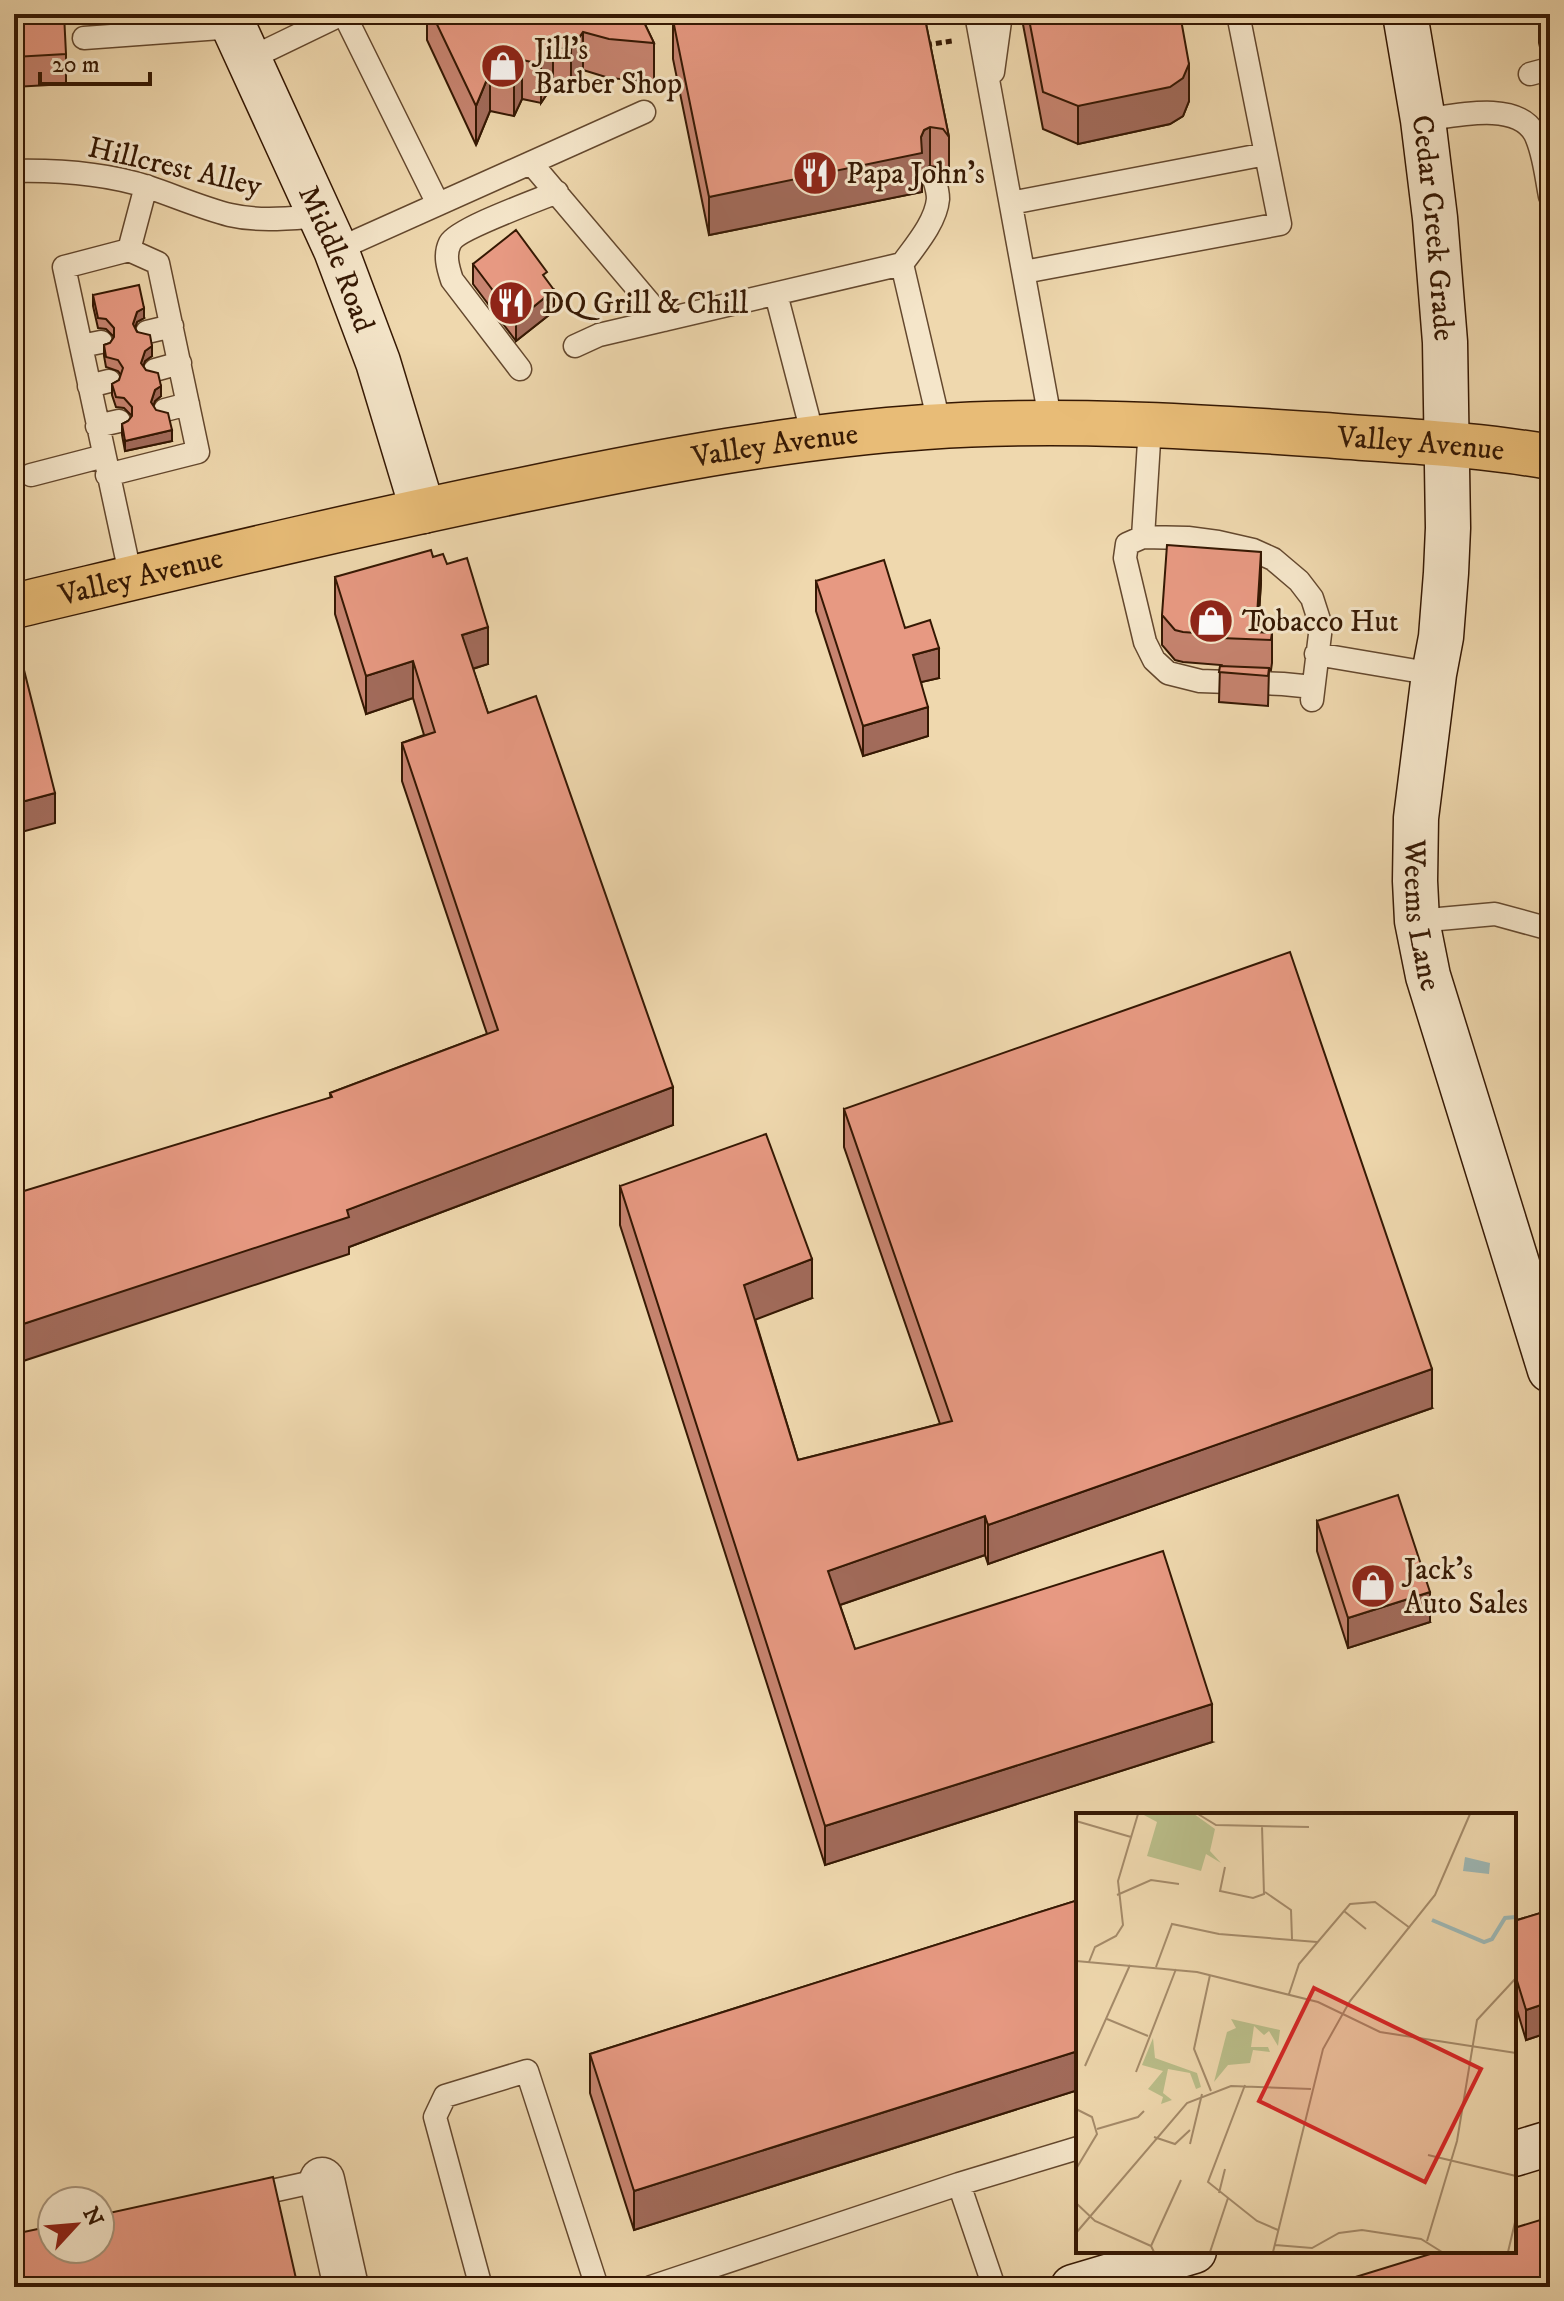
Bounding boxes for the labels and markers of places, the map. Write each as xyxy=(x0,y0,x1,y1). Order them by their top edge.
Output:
place label: Jill’s Barber Shop xyxy=(531,32,682,103)
shop icon: Jill’s Barber Shop xyxy=(479,42,527,90)
restaurant icon: Papa John's xyxy=(791,149,839,197)
place label: Papa John's xyxy=(846,156,985,193)
restaurant icon: DQ Grill & Chill xyxy=(487,279,535,327)
place label: DQ Grill & Chill xyxy=(542,286,748,323)
shop icon: Tobacco Hut xyxy=(1187,597,1235,645)
place label: Tobacco Hut xyxy=(1242,604,1399,641)
place label: Jack’s Auto Sales xyxy=(1401,1552,1528,1623)
shop icon: Jack’s Auto Sales xyxy=(1349,1562,1397,1610)

